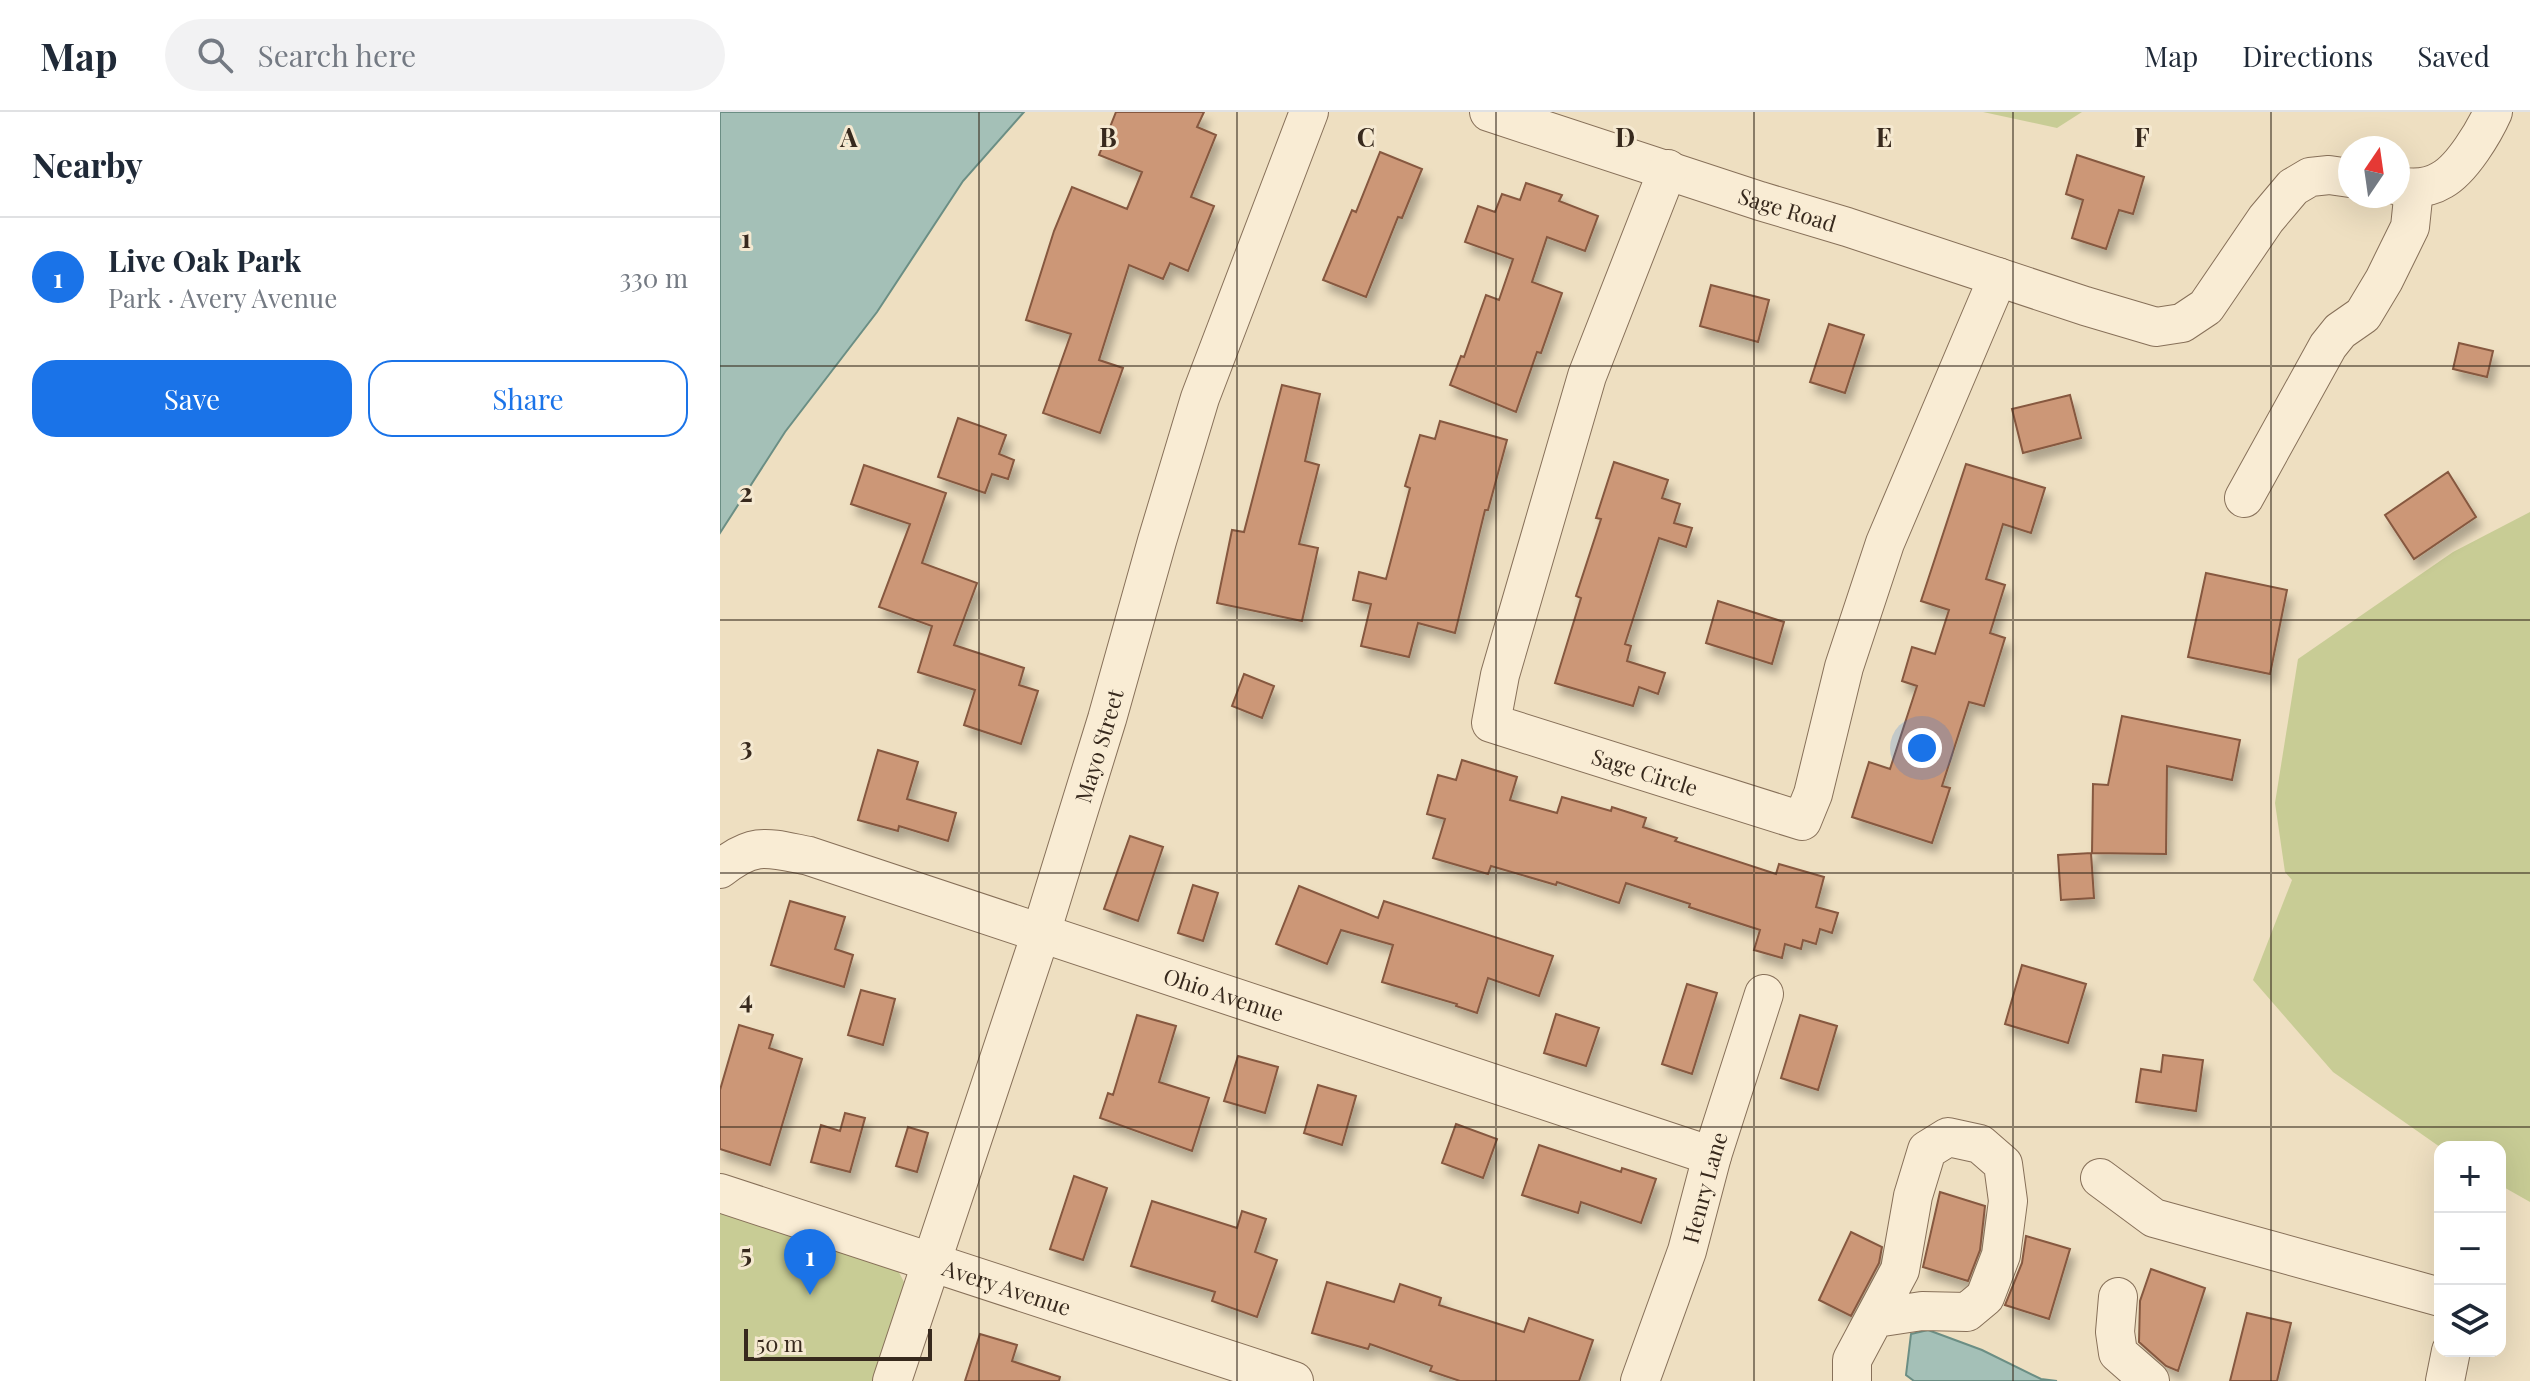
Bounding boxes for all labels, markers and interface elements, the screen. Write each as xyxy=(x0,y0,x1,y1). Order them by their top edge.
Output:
search box xyxy=(165,19,725,91)
text: Map xyxy=(40,30,117,81)
icon: search xyxy=(193,33,237,77)
text: Search here xyxy=(257,35,416,75)
text: Map xyxy=(2144,37,2198,74)
text: Directions xyxy=(2242,37,2373,74)
text: Saved xyxy=(2417,37,2490,74)
text: A xyxy=(839,119,858,154)
text: B xyxy=(1099,119,1117,154)
text: C xyxy=(1357,119,1375,154)
text: D xyxy=(1615,119,1635,154)
text: E xyxy=(1876,119,1892,154)
text: F xyxy=(2134,119,2150,154)
north arrow xyxy=(2338,136,2410,208)
text: Nearby xyxy=(32,141,143,187)
street label: Sage Road xyxy=(1735,180,1840,238)
text: 1 xyxy=(741,220,751,255)
text: Live Oak Park xyxy=(108,240,301,280)
text: 1 xyxy=(53,260,63,295)
text: 330 m xyxy=(619,260,688,295)
text: Park · Avery Avenue xyxy=(108,280,337,315)
button: Save xyxy=(32,360,352,437)
button: Share xyxy=(368,360,688,437)
text: 2 xyxy=(739,474,753,509)
street label: Mayo Street xyxy=(1067,684,1130,806)
text: 3 xyxy=(740,728,752,763)
your location xyxy=(1902,728,1942,768)
street label: Sage Circle xyxy=(1588,741,1702,802)
street label: Ohio Avenue xyxy=(1160,960,1288,1028)
text: 4 xyxy=(739,981,753,1016)
street label: Henry Lane xyxy=(1675,1128,1734,1247)
map controls xyxy=(2434,1141,2506,1357)
button: + xyxy=(2434,1141,2506,1213)
button: − xyxy=(2434,1213,2506,1285)
pin: 1 xyxy=(784,1229,836,1295)
text: 5 xyxy=(740,1235,752,1270)
street label: Avery Avenue xyxy=(938,1252,1075,1322)
button: layers xyxy=(2434,1285,2506,1357)
scale bar xyxy=(744,1325,932,1361)
text: 50 m xyxy=(756,1328,803,1358)

